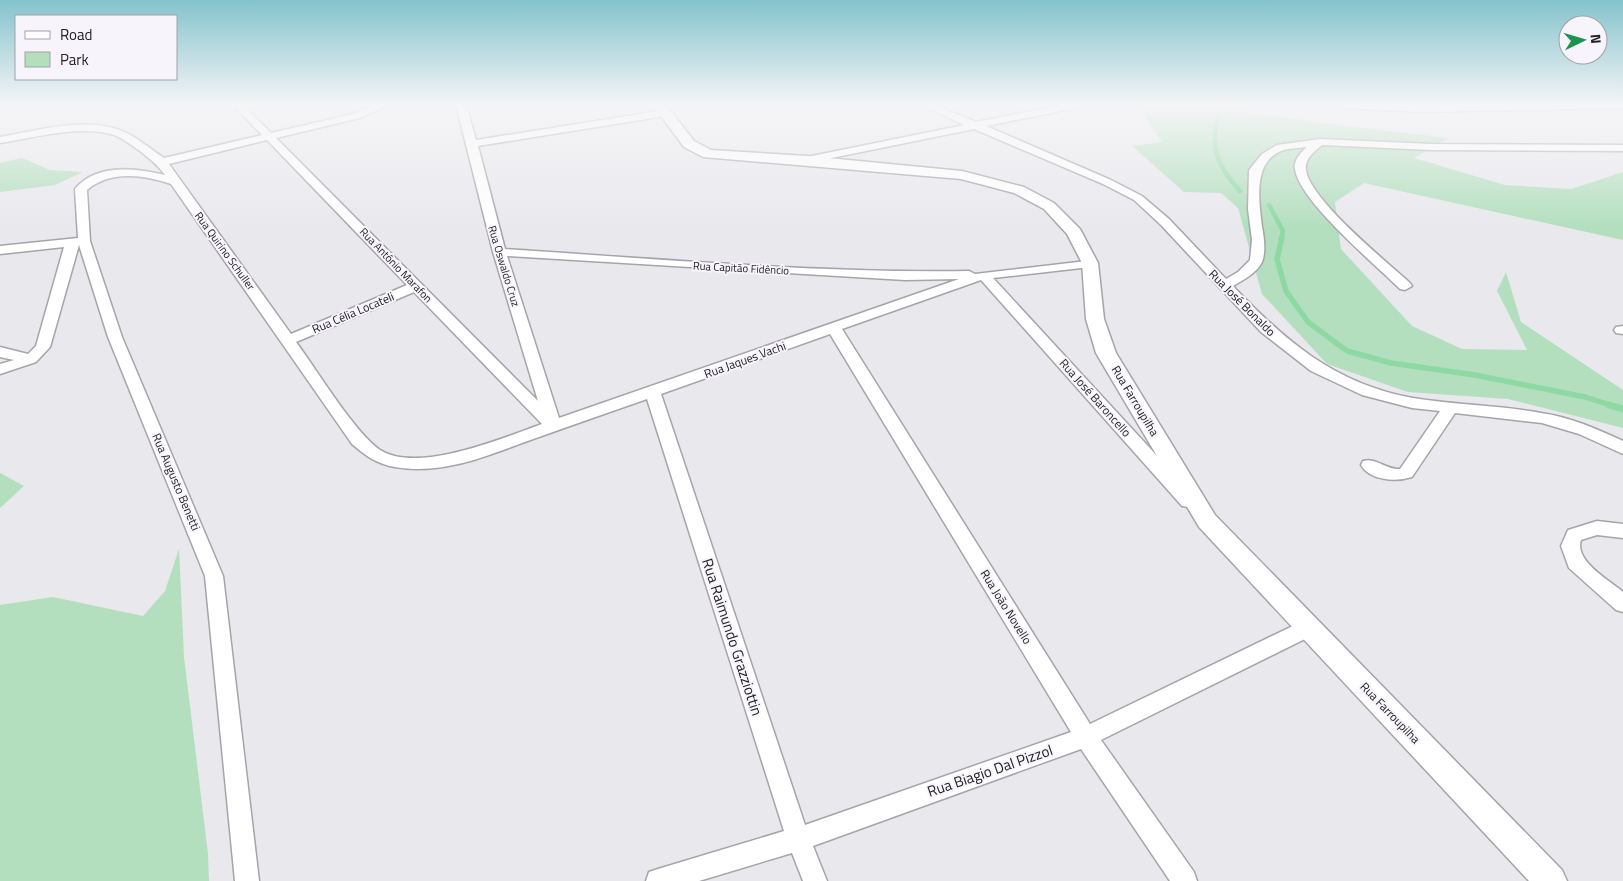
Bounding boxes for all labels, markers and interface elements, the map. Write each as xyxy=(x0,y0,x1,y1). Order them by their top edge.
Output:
legend xyxy=(15,15,178,80)
north arrow xyxy=(1558,15,1608,65)
text: Road xyxy=(60,23,92,46)
text: N xyxy=(1586,33,1607,45)
text: Park xyxy=(60,48,89,71)
street label: Rua Quirino Schuller xyxy=(191,209,259,294)
street label: Rua Antônio Marafon xyxy=(356,224,436,306)
street label: Rua Oswaldo Cruz xyxy=(484,224,524,308)
street label: Rua Capitão Fidêncio xyxy=(692,257,790,279)
street label: Rua José Bonaldo xyxy=(1205,265,1280,340)
street label: Rua Célia Locateli xyxy=(309,287,397,338)
street label: Rua Jaques Vachi xyxy=(701,336,788,383)
street label: Rua José Baroncello xyxy=(1055,354,1136,441)
street label: Rua Farroupilha xyxy=(1107,362,1164,440)
street label: Rua Augusto Benetti xyxy=(147,430,206,533)
street label: Rua Raimundo Grazziottin xyxy=(696,555,769,719)
street label: Rua João Novello xyxy=(976,566,1037,648)
street label: Rua Farroupilha xyxy=(1356,677,1425,748)
street label: Rua Biagio Dal Pizzol xyxy=(924,738,1056,803)

